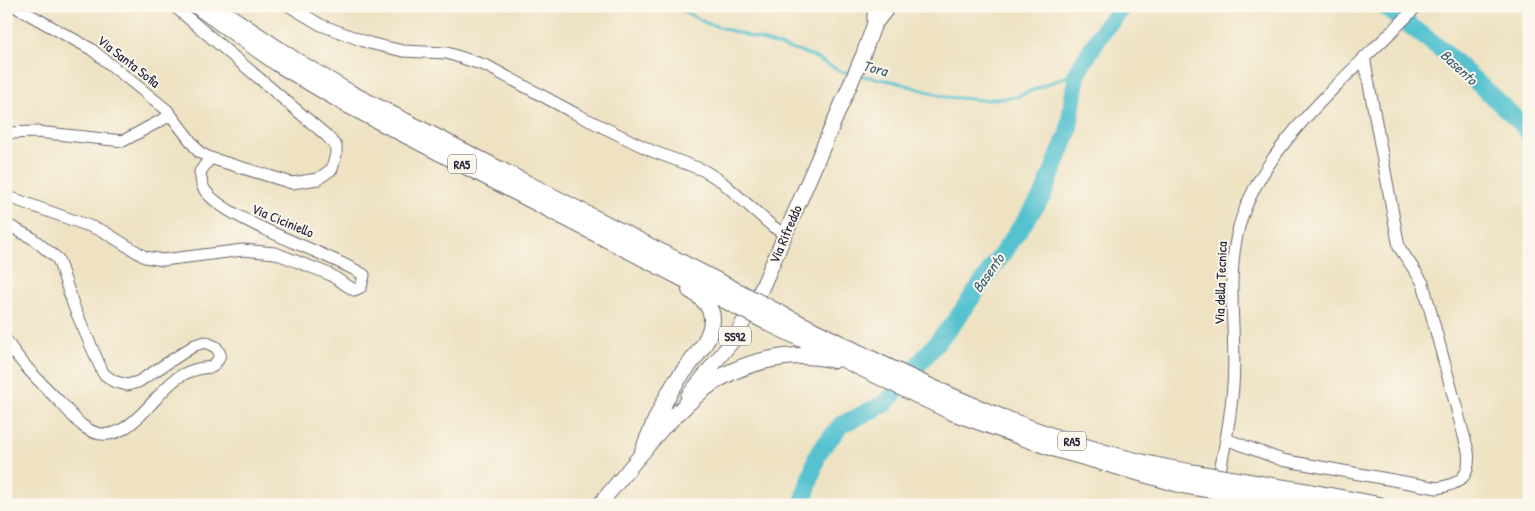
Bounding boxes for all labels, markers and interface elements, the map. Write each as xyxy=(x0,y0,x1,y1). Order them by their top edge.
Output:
street label: Via Santa Sofia xyxy=(94,31,165,92)
water label: Basento xyxy=(1436,45,1483,90)
water label: Tora xyxy=(860,55,892,82)
road number: RA5 xyxy=(448,154,476,173)
street label: Via Ciciniello xyxy=(249,198,317,242)
street label: Via Rifreddo xyxy=(764,202,806,266)
street label: Via della Tecnica xyxy=(1209,240,1231,325)
water label: Basento xyxy=(967,248,1010,297)
road number: SS92 xyxy=(719,326,751,346)
road number: RA5 xyxy=(1058,432,1086,451)

